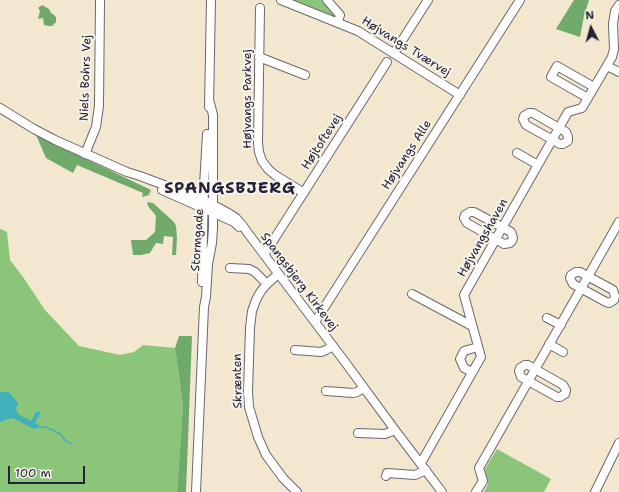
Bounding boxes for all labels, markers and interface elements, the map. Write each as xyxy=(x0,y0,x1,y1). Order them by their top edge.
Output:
north arrow xyxy=(571,8,611,48)
text: N xyxy=(585,8,595,23)
street label: Højvangs Tværvej xyxy=(359,14,453,80)
street label: Niels Bohrs Vej xyxy=(77,35,95,121)
street label: Højvangs Parkvej xyxy=(241,49,255,149)
street label: Højtoftevej xyxy=(299,112,345,172)
street label: Højvangs Alle xyxy=(379,117,435,193)
district label: SPANGSBJERG xyxy=(164,179,296,199)
street label: Højvangshaven xyxy=(455,196,511,280)
street label: Stormgade xyxy=(189,208,207,272)
street label: Spangsbjerg Kirkevej xyxy=(257,230,341,334)
street label: Skrænten xyxy=(230,353,246,409)
scale bar xyxy=(10,458,87,484)
text: 100 m xyxy=(15,465,51,481)

